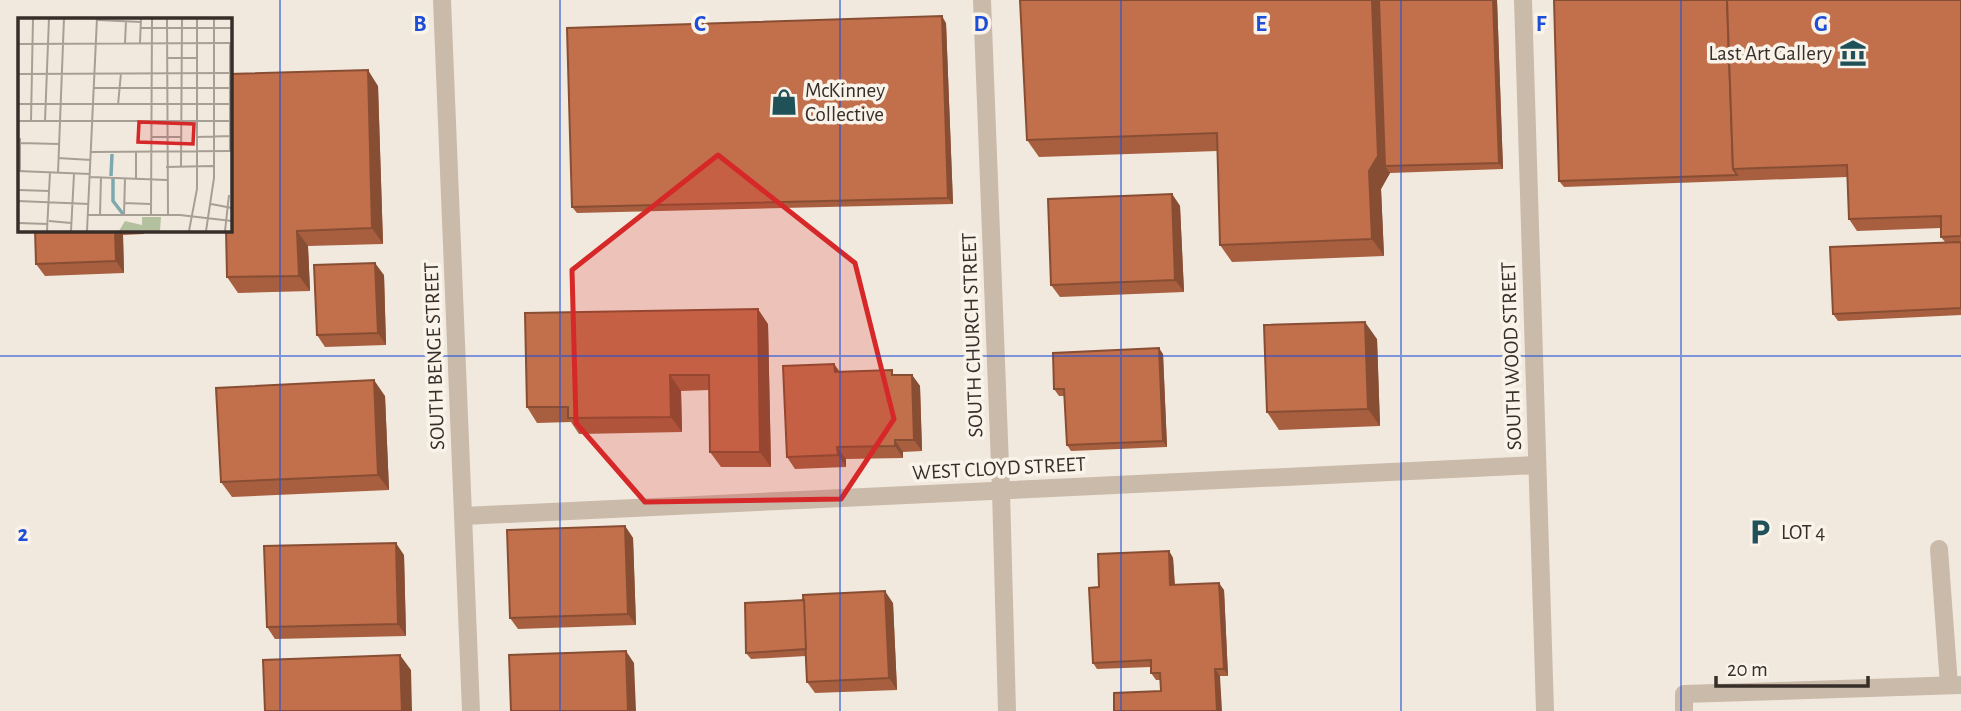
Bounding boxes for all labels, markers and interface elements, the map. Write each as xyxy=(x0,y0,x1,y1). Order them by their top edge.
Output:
text: B xyxy=(413,13,427,36)
text: C xyxy=(694,13,706,36)
text: D xyxy=(973,13,989,36)
text: E xyxy=(1255,13,1267,36)
text: F xyxy=(1536,13,1547,36)
text: G xyxy=(1814,13,1828,36)
inset map xyxy=(18,18,231,231)
museum icon: Last Art Gallery xyxy=(1838,38,1868,68)
place label: Last Art Gallery xyxy=(1709,43,1832,64)
place label: McKinney Collective xyxy=(805,80,885,125)
shop icon: McKinney Collective xyxy=(769,87,799,117)
street label: SOUTH CHURCH STREET xyxy=(958,232,987,438)
street label: SOUTH WOOD STREET xyxy=(1498,261,1525,451)
street label: SOUTH BENGE STREET xyxy=(421,262,448,450)
street label: WEST CLOYD STREET xyxy=(912,453,1086,484)
parking icon: LOT 4 xyxy=(1745,517,1775,547)
place label: LOT 4 xyxy=(1781,522,1825,543)
text: 2 xyxy=(18,523,29,546)
scale bar xyxy=(1716,644,1868,688)
text: 20 m xyxy=(1727,659,1768,680)

